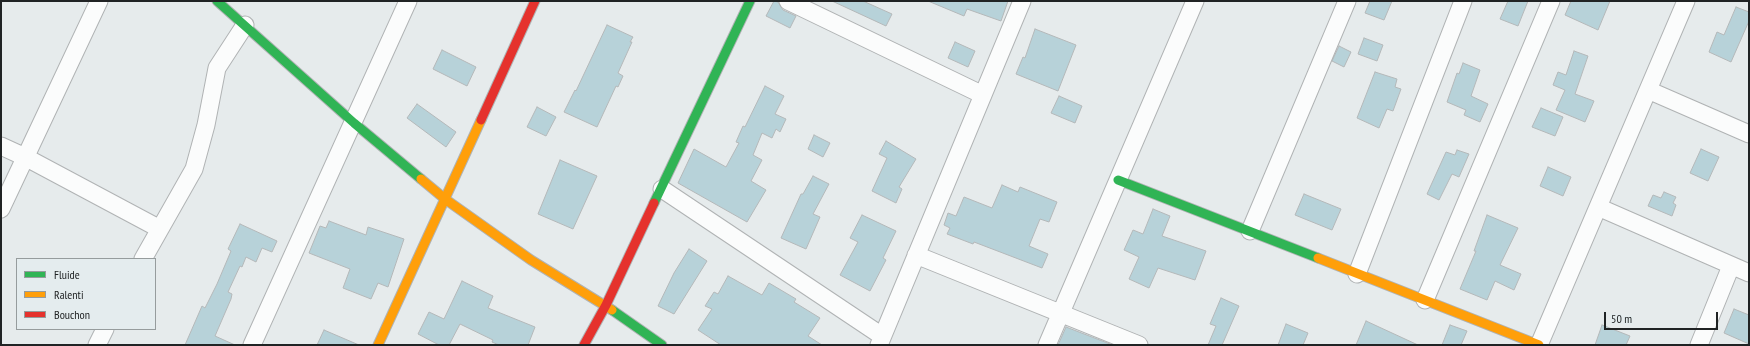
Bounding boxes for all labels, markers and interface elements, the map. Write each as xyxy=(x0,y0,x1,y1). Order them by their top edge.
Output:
legend xyxy=(16,258,156,330)
text: Fluide xyxy=(54,267,80,282)
text: Ralenti xyxy=(54,287,83,302)
scale bar xyxy=(1606,304,1720,330)
text: Bouchon xyxy=(54,307,90,322)
text: 50 m xyxy=(1611,311,1632,326)

